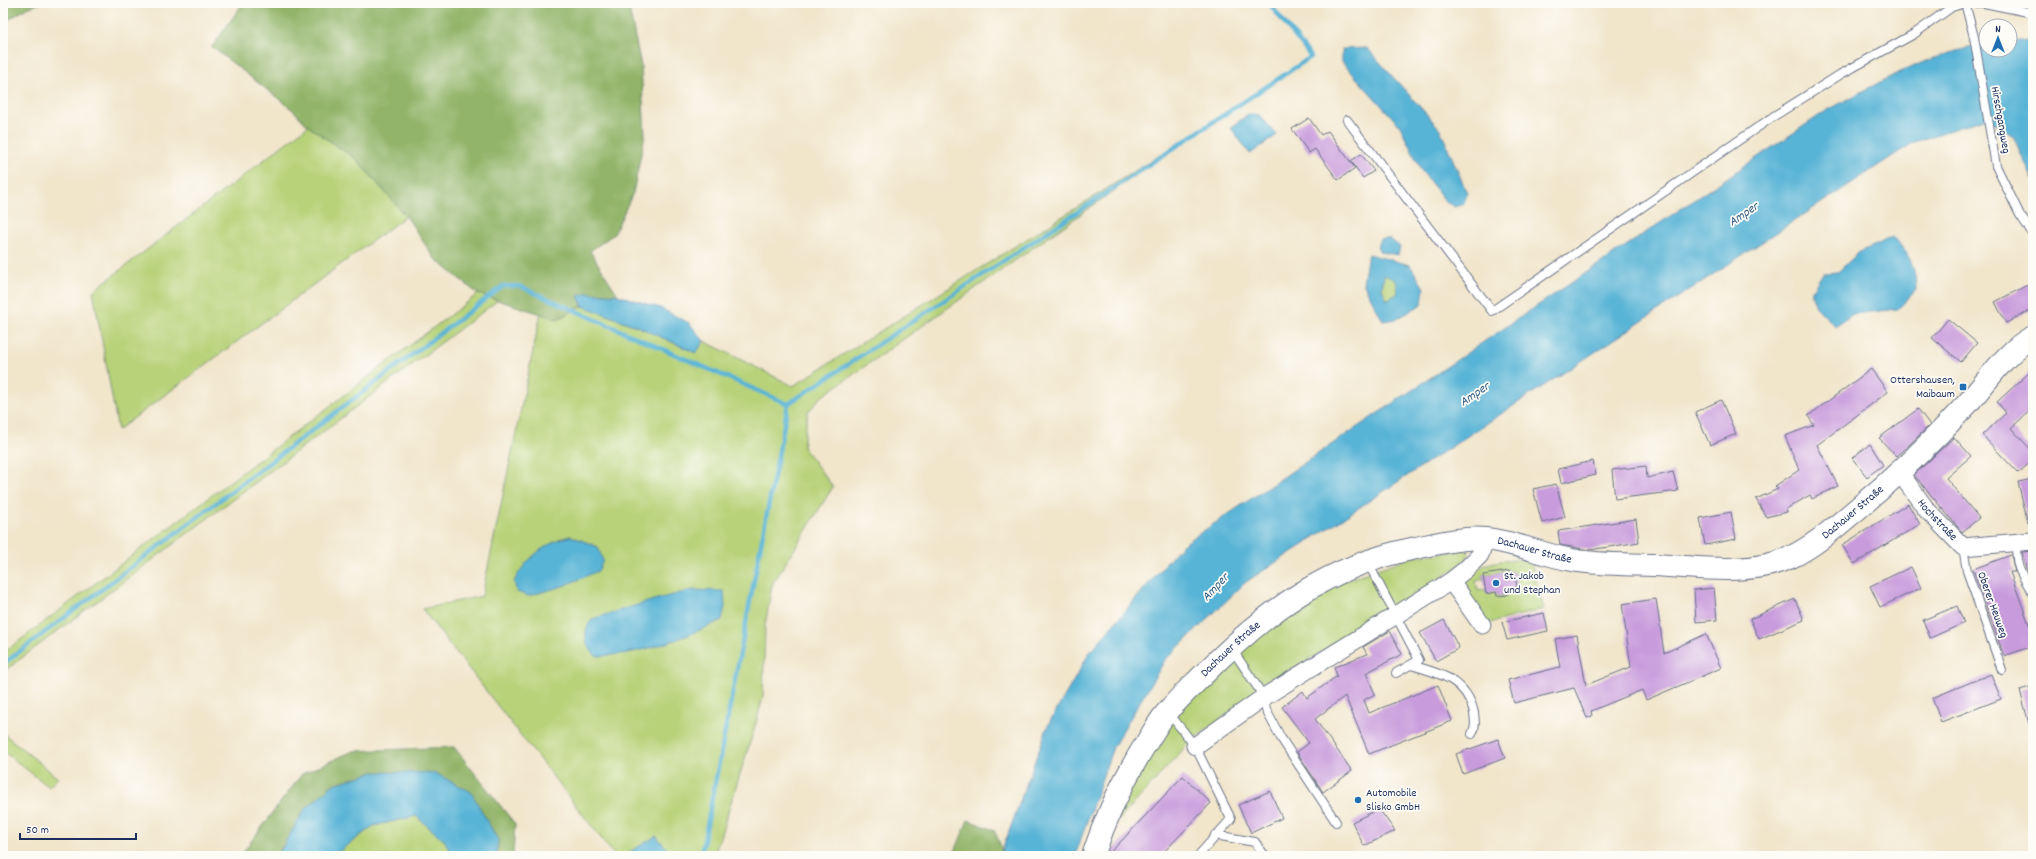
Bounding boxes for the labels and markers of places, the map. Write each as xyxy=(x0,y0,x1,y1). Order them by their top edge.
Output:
place label: Ottershausen, Maibaum xyxy=(1890,372,1955,403)
marker: Ottershausen, Maibaum xyxy=(1958,382,1968,392)
place label: St. Jakob und Stephan xyxy=(1504,568,1561,599)
marker: St. Jakob und Stephan xyxy=(1491,578,1501,588)
place label: Automobile Slisko GmbH xyxy=(1366,785,1420,816)
marker: Automobile Slisko GmbH xyxy=(1353,795,1363,805)

